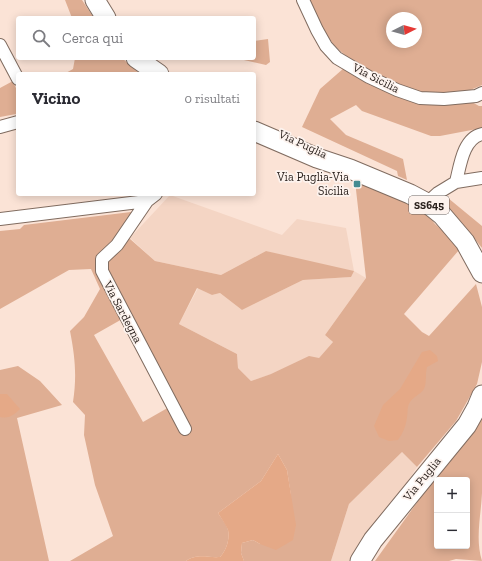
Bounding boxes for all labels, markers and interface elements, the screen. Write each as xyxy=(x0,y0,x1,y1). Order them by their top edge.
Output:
north arrow xyxy=(386,12,422,48)
search box xyxy=(16,16,256,60)
icon: search xyxy=(30,27,52,49)
text: Cerca qui xyxy=(62,29,123,47)
street label: Via Sicilia xyxy=(349,60,402,96)
text: Vicino xyxy=(32,88,80,108)
text: 0 risultati xyxy=(184,91,240,106)
street label: Via Puglia xyxy=(276,126,330,161)
place label: Via Puglia-Via Sicilia xyxy=(276,170,349,198)
marker: Via Puglia-Via Sicilia xyxy=(352,179,362,189)
road number: SS645 xyxy=(409,196,449,214)
street label: Via Sardegna xyxy=(100,278,145,346)
street label: Via Puglia xyxy=(400,454,444,504)
map controls xyxy=(434,477,470,549)
button: + xyxy=(434,477,470,513)
button: − xyxy=(434,513,470,549)

